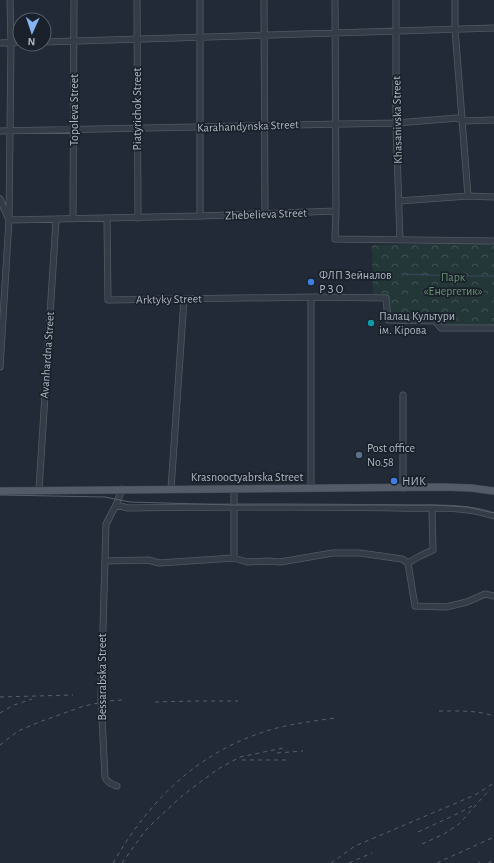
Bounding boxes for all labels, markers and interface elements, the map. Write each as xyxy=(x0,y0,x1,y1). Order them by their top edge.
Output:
north arrow xyxy=(12,12,52,52)
text: N xyxy=(27,36,36,47)
street label: Piatyrichok Street xyxy=(131,67,144,150)
street label: Topoleva Street xyxy=(68,74,80,146)
street label: Khasanivska Street xyxy=(390,76,404,164)
street label: Karahandynska Street xyxy=(197,118,299,135)
street label: Zhebelieva Street xyxy=(225,207,307,221)
place label: ФЛП Зейналов Р З О xyxy=(319,269,392,295)
park label: Парк «Енергетик» xyxy=(423,271,483,297)
marker: ФЛП Зейналов Р З О xyxy=(306,277,316,287)
street label: Arktyky Street xyxy=(136,292,202,307)
place label: Палац Культури ім. Кірова xyxy=(379,310,455,336)
street label: Avanhardna Street xyxy=(38,311,56,399)
marker: Палац Культури ім. Кірова xyxy=(366,318,376,328)
place label: Post office No.58 xyxy=(367,442,415,468)
marker: Post office No.58 xyxy=(354,450,364,460)
street label: Krasnooctyabrska Street xyxy=(191,471,303,484)
place label: НИК xyxy=(402,475,426,487)
marker: НИК xyxy=(389,476,399,486)
street label: Bessarabska Street xyxy=(96,633,108,721)

